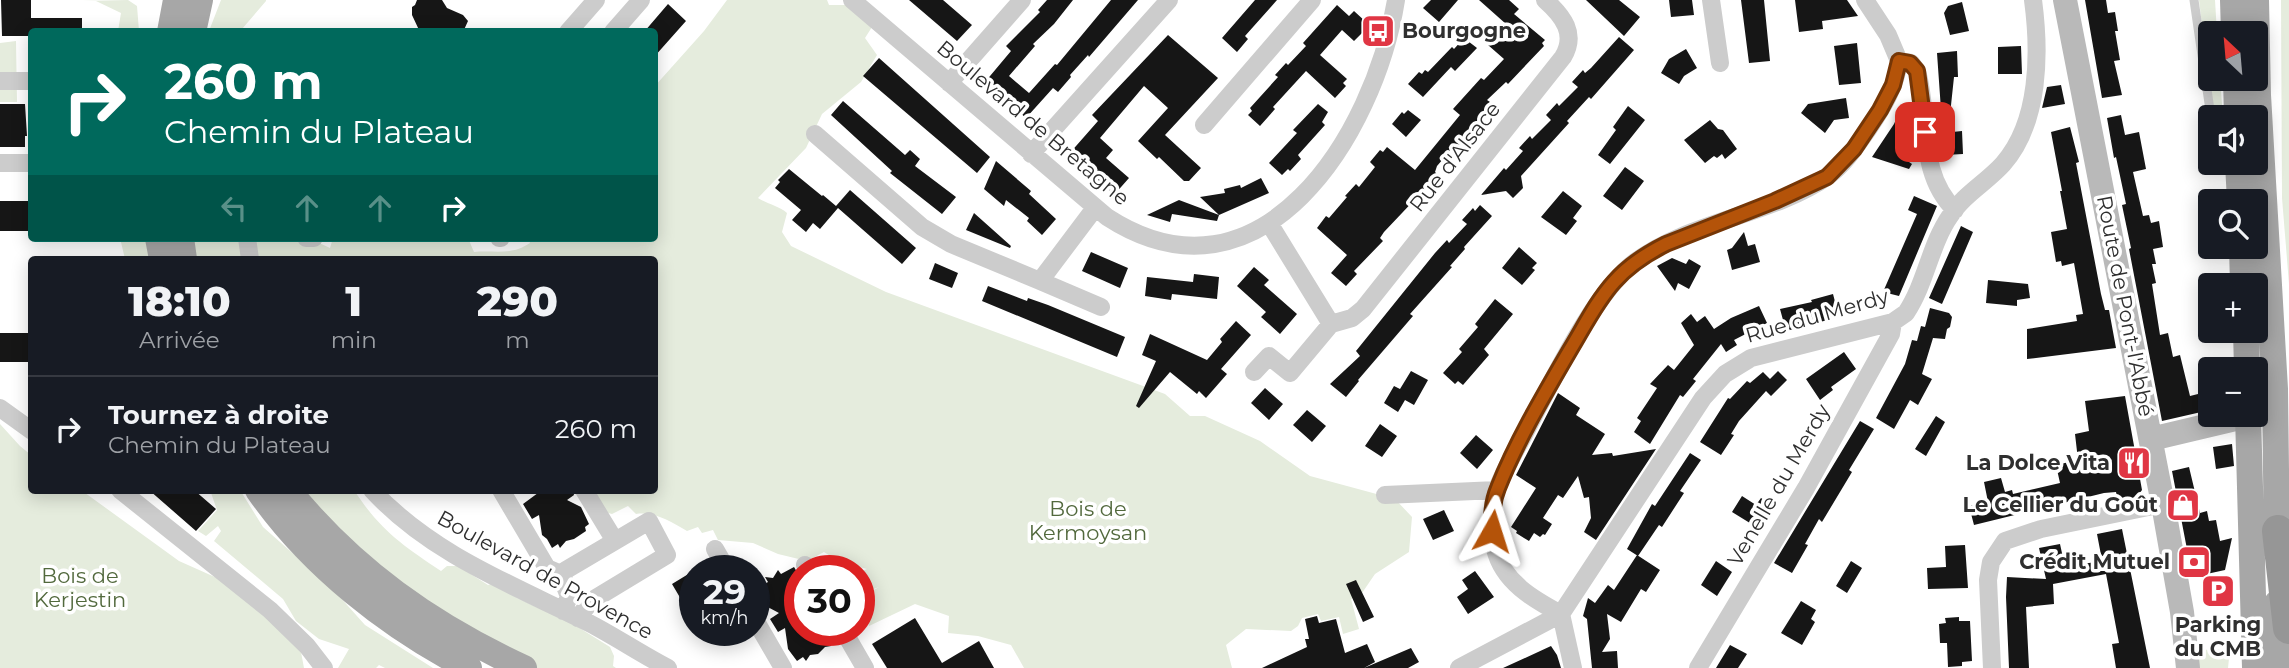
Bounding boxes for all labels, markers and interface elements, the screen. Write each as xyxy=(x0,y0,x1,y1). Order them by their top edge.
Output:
bus stop icon: Bourgogne xyxy=(1359,12,1397,50)
place label: Bourgogne xyxy=(1402,18,1526,43)
north arrow xyxy=(2198,21,2268,91)
map controls xyxy=(2198,21,2268,427)
street label: Boulevard de Bretagne xyxy=(932,35,1135,210)
text: 260 m xyxy=(164,52,323,111)
icon: right xyxy=(49,56,140,147)
street label: Rue d'Alsace xyxy=(1404,97,1505,217)
pin xyxy=(1895,102,1955,162)
button: sound xyxy=(2198,105,2268,175)
text: Chemin du Plateau xyxy=(164,112,474,151)
icon: arrive xyxy=(1906,113,1944,151)
icon: left xyxy=(215,189,253,227)
icon: ahead xyxy=(288,189,326,227)
icon: ahead xyxy=(361,189,399,227)
icon: right xyxy=(434,189,472,227)
button: search xyxy=(2198,189,2268,259)
street label: Route de Pont-l'Abbé xyxy=(2092,193,2159,419)
button: + xyxy=(2198,273,2268,343)
text: 18:10 xyxy=(128,275,231,327)
text: 1 xyxy=(345,275,362,327)
text: 290 xyxy=(477,275,558,327)
street label: Rue du Merdy xyxy=(1742,283,1892,348)
text: Arrivée xyxy=(139,326,220,354)
text: min xyxy=(331,326,377,354)
text: m xyxy=(505,326,530,354)
button: − xyxy=(2198,357,2268,427)
text: Tournez à droite xyxy=(108,399,329,431)
street label: Venelle du Merdy xyxy=(1722,399,1835,570)
icon: right xyxy=(49,410,87,448)
text: 260 m xyxy=(555,413,637,445)
text: Chemin du Plateau xyxy=(108,431,331,459)
restaurant icon: La Dolce Vita xyxy=(2115,444,2153,482)
place label: La Dolce Vita xyxy=(1966,450,2110,475)
shop icon: Le Cellier du Goût xyxy=(2164,486,2202,524)
place label: Le Cellier du Goût xyxy=(1963,492,2158,517)
position arrow xyxy=(1455,494,1529,568)
park label: Bois de Kermoysan xyxy=(1029,496,1147,545)
street label: Boulevard de Provence xyxy=(433,505,657,644)
bank icon: Crédit Mutuel xyxy=(2175,543,2213,581)
place label: Crédit Mutuel xyxy=(2019,549,2170,574)
speed limit sign: 30 xyxy=(784,555,875,646)
park label: Bois de Kerjestin xyxy=(34,563,126,612)
text: 29 xyxy=(703,570,746,613)
parking icon: Parking du CMB xyxy=(2199,572,2237,610)
text: km/h xyxy=(700,607,749,629)
place label: Parking du CMB xyxy=(2175,612,2261,661)

